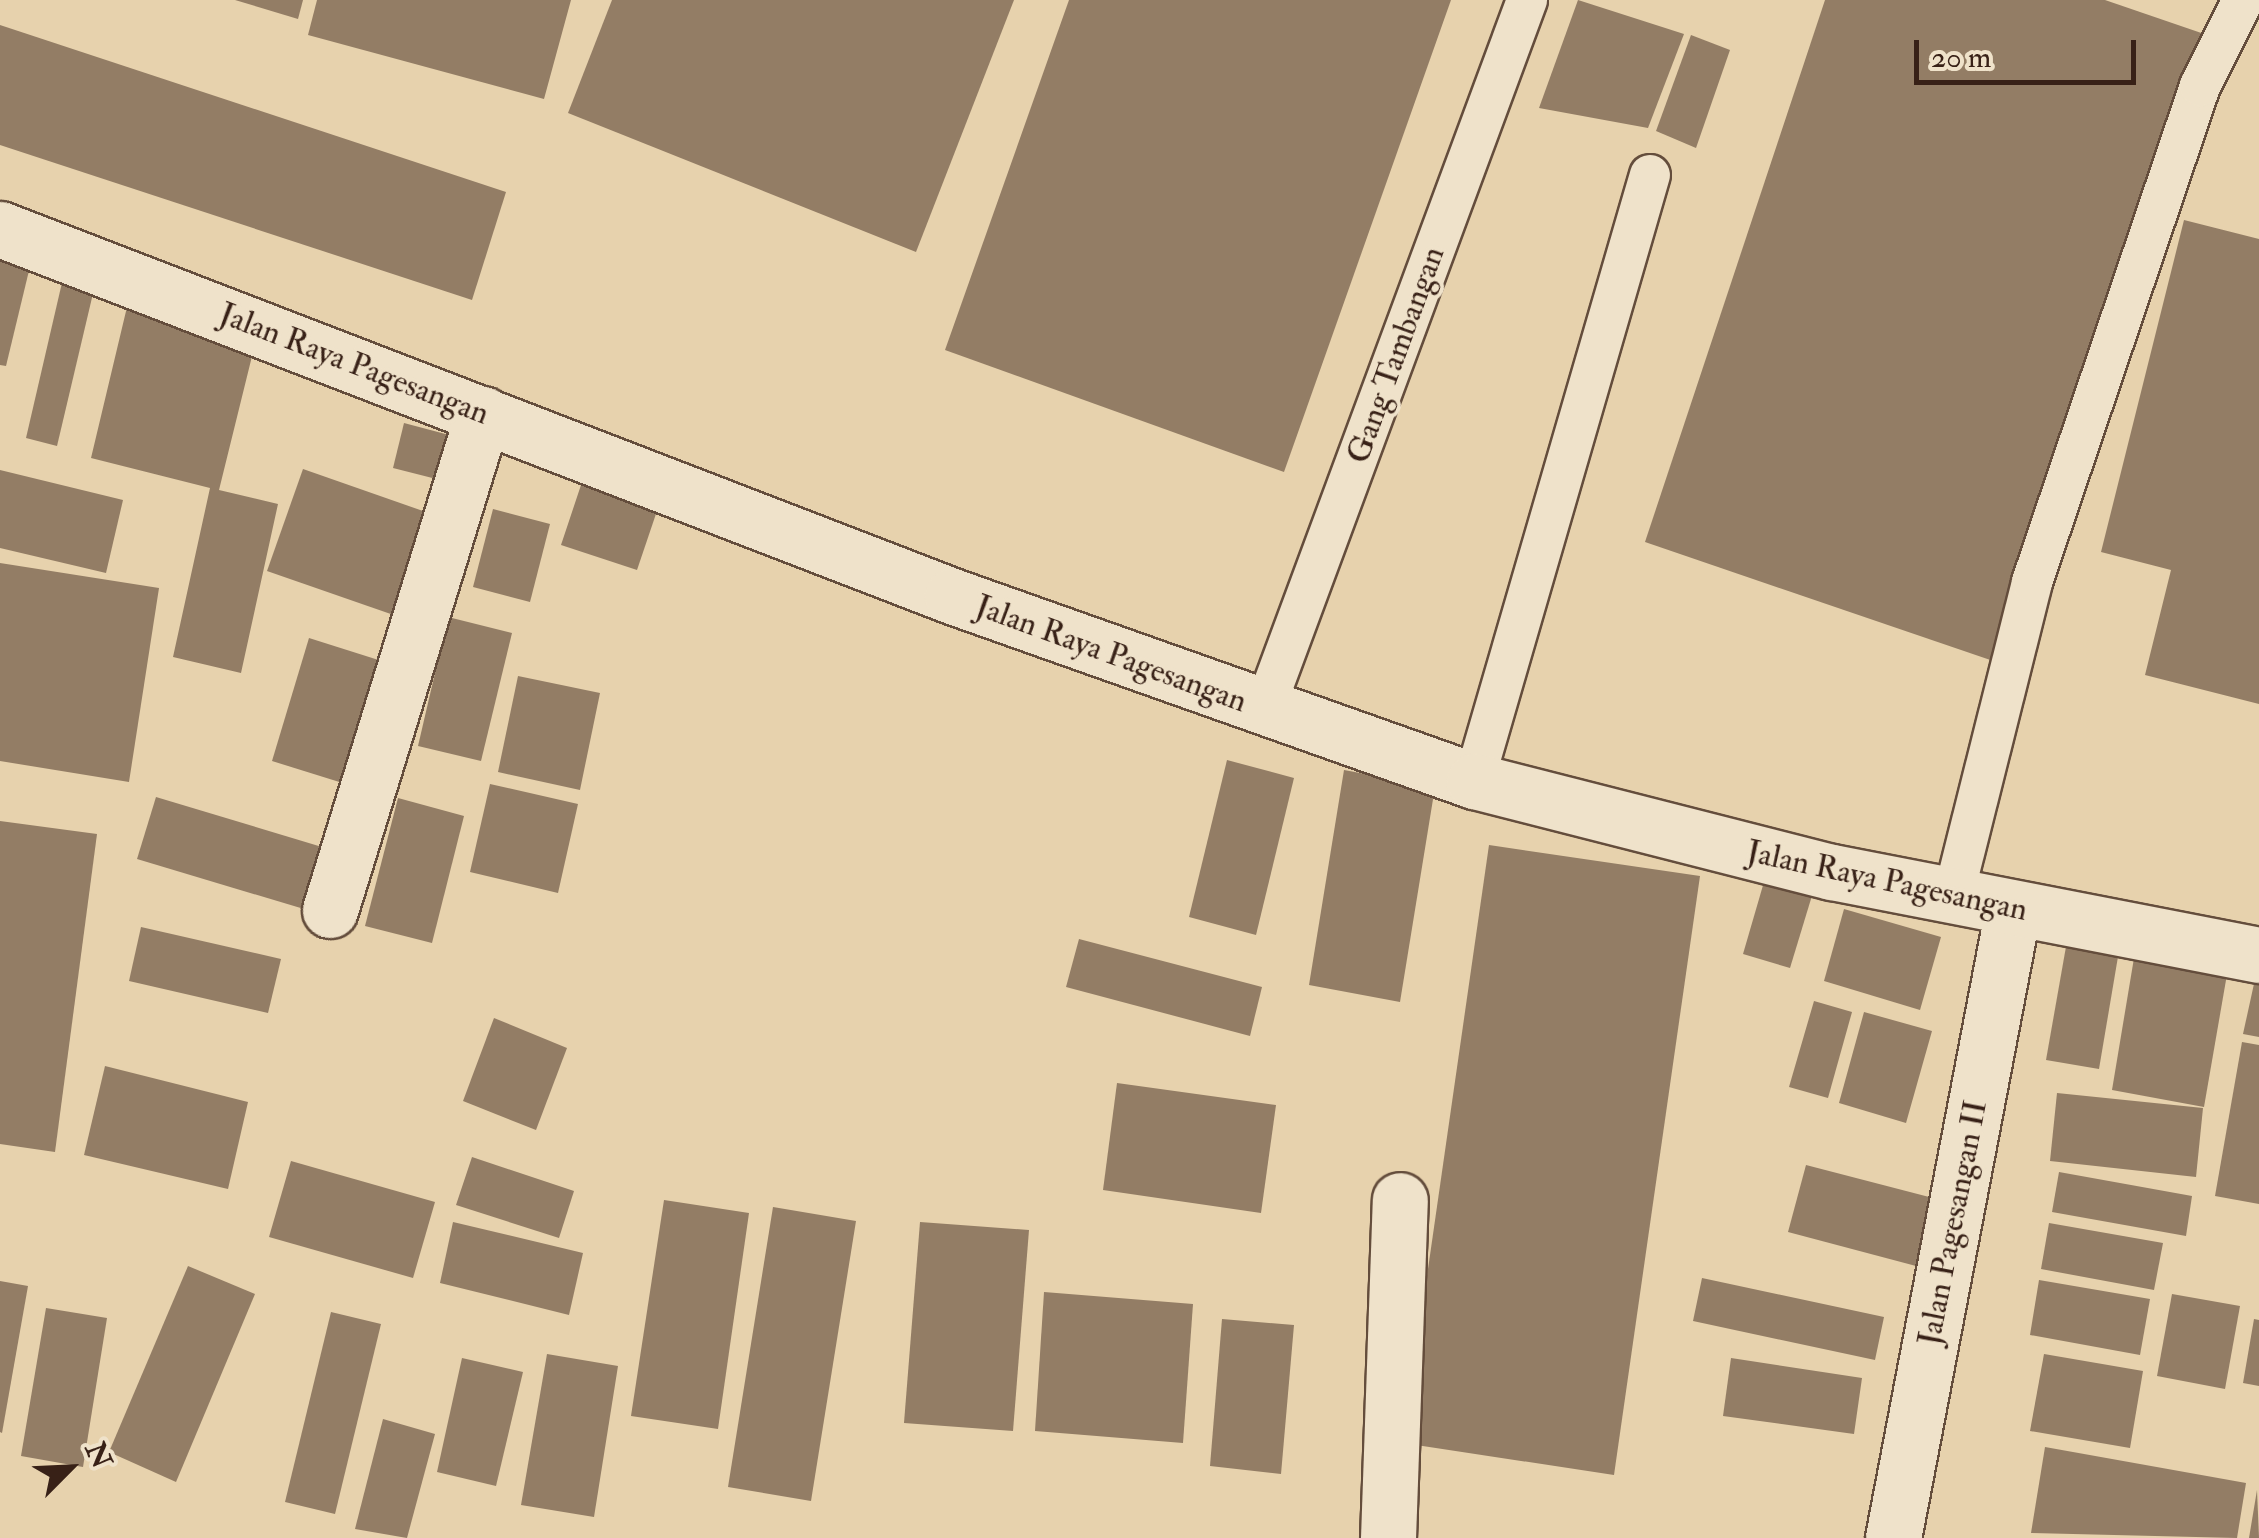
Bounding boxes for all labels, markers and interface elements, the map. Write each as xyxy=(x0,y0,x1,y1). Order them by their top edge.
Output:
scale bar xyxy=(1919,20,2142,82)
text: 20 m xyxy=(1931,39,1991,76)
street label: Gang Tambangan xyxy=(1339,241,1453,469)
street label: Jalan Raya Pagesangan xyxy=(214,295,494,433)
street label: Jalan Raya Pagesangan xyxy=(970,587,1252,721)
street label: Jalan Raya Pagesangan xyxy=(1743,832,2031,930)
street label: Jalan Pagesangan II xyxy=(1910,1097,1996,1349)
north arrow xyxy=(20,1418,120,1518)
text: N xyxy=(77,1437,119,1474)

